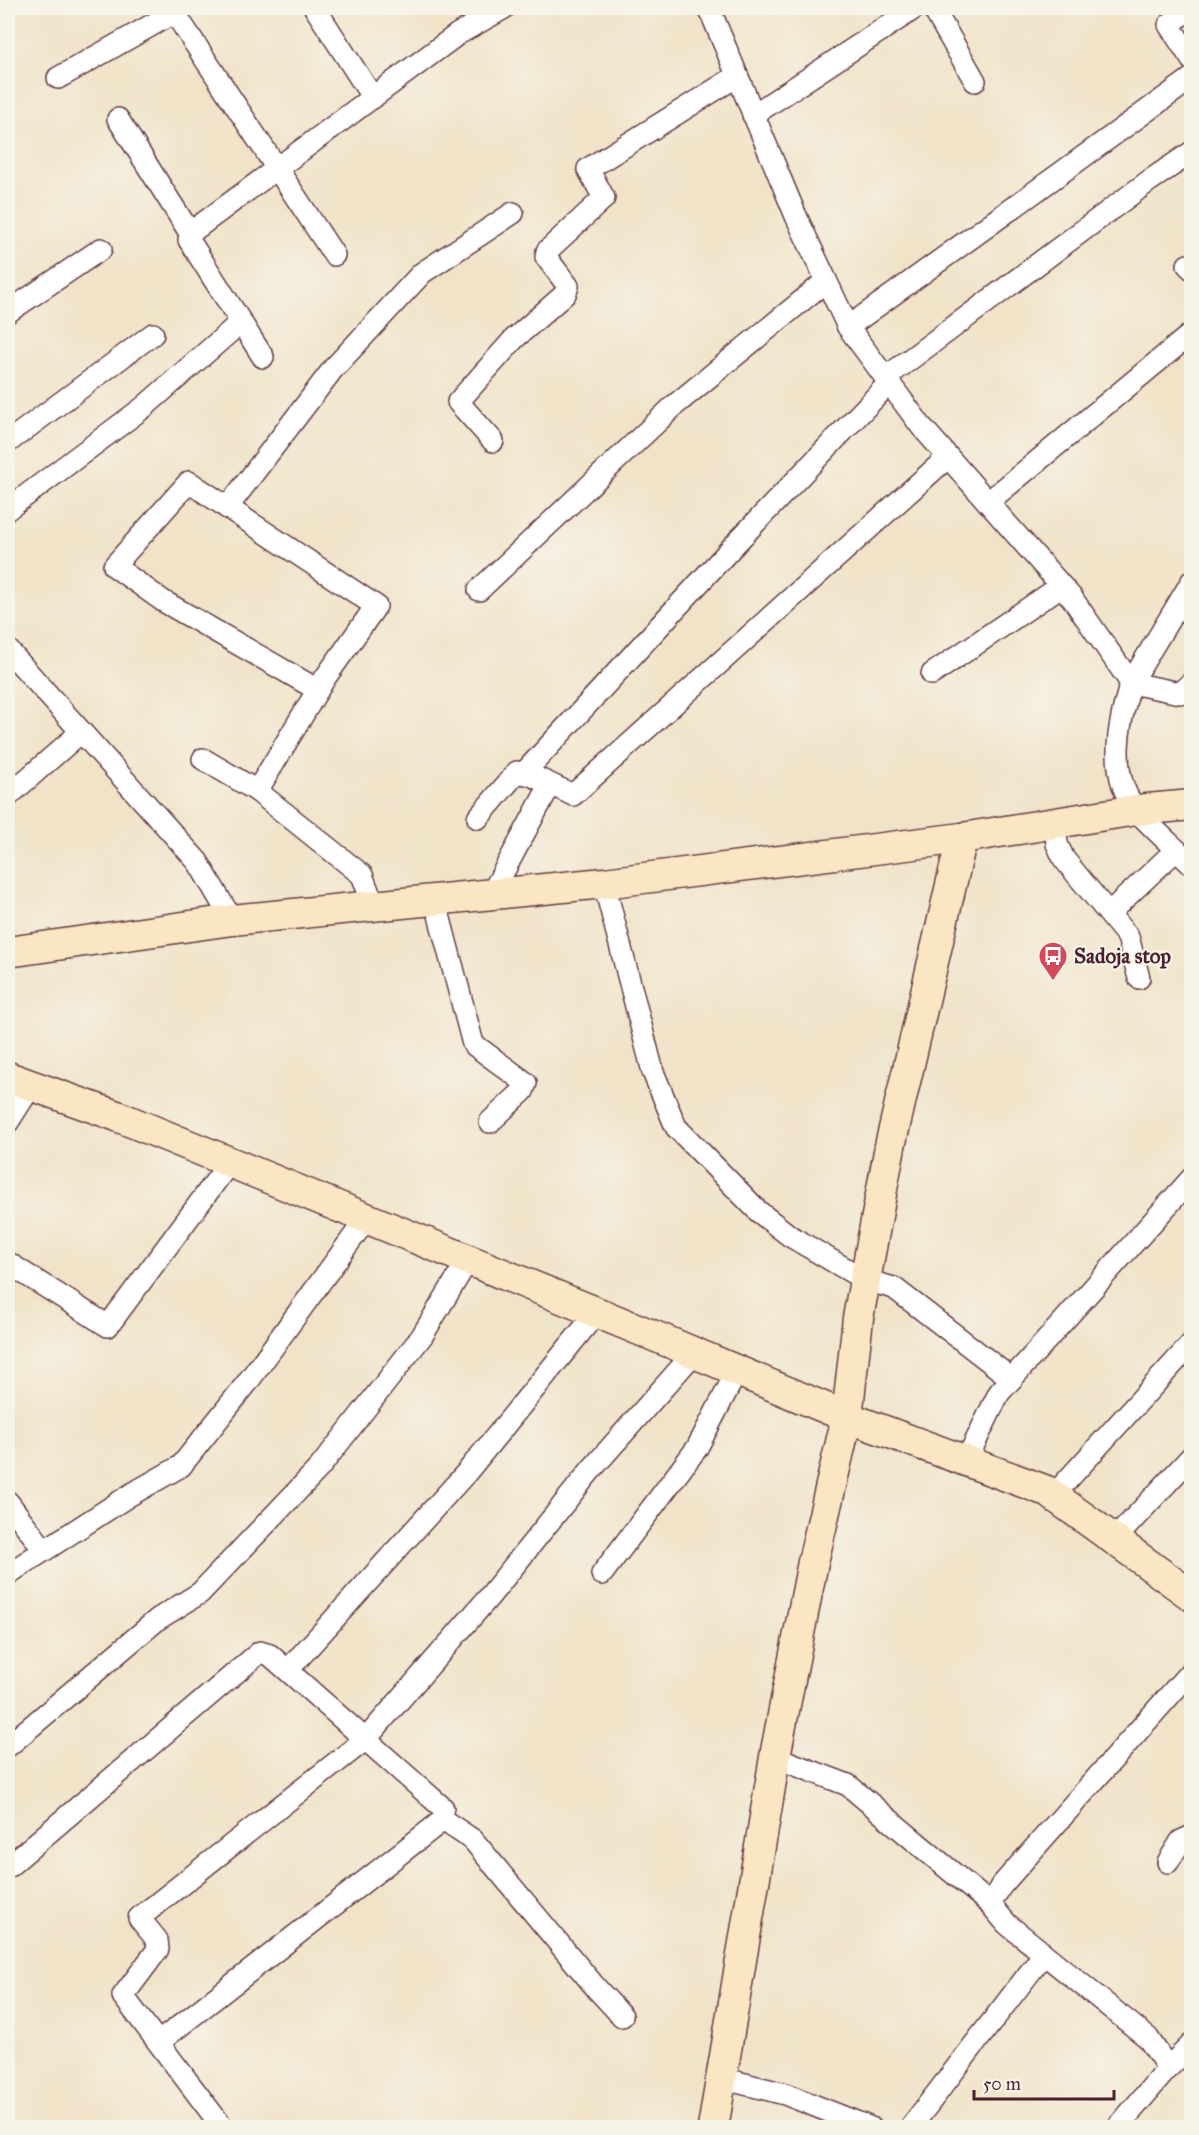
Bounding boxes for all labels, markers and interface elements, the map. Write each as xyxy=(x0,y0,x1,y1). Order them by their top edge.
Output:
bus stop icon: Sadoja stop xyxy=(1037,940,1069,982)
place label: Sadoja stop xyxy=(1074,943,1172,969)
scale bar xyxy=(974,2063,1114,2101)
text: 50 m xyxy=(983,2073,1021,2095)

